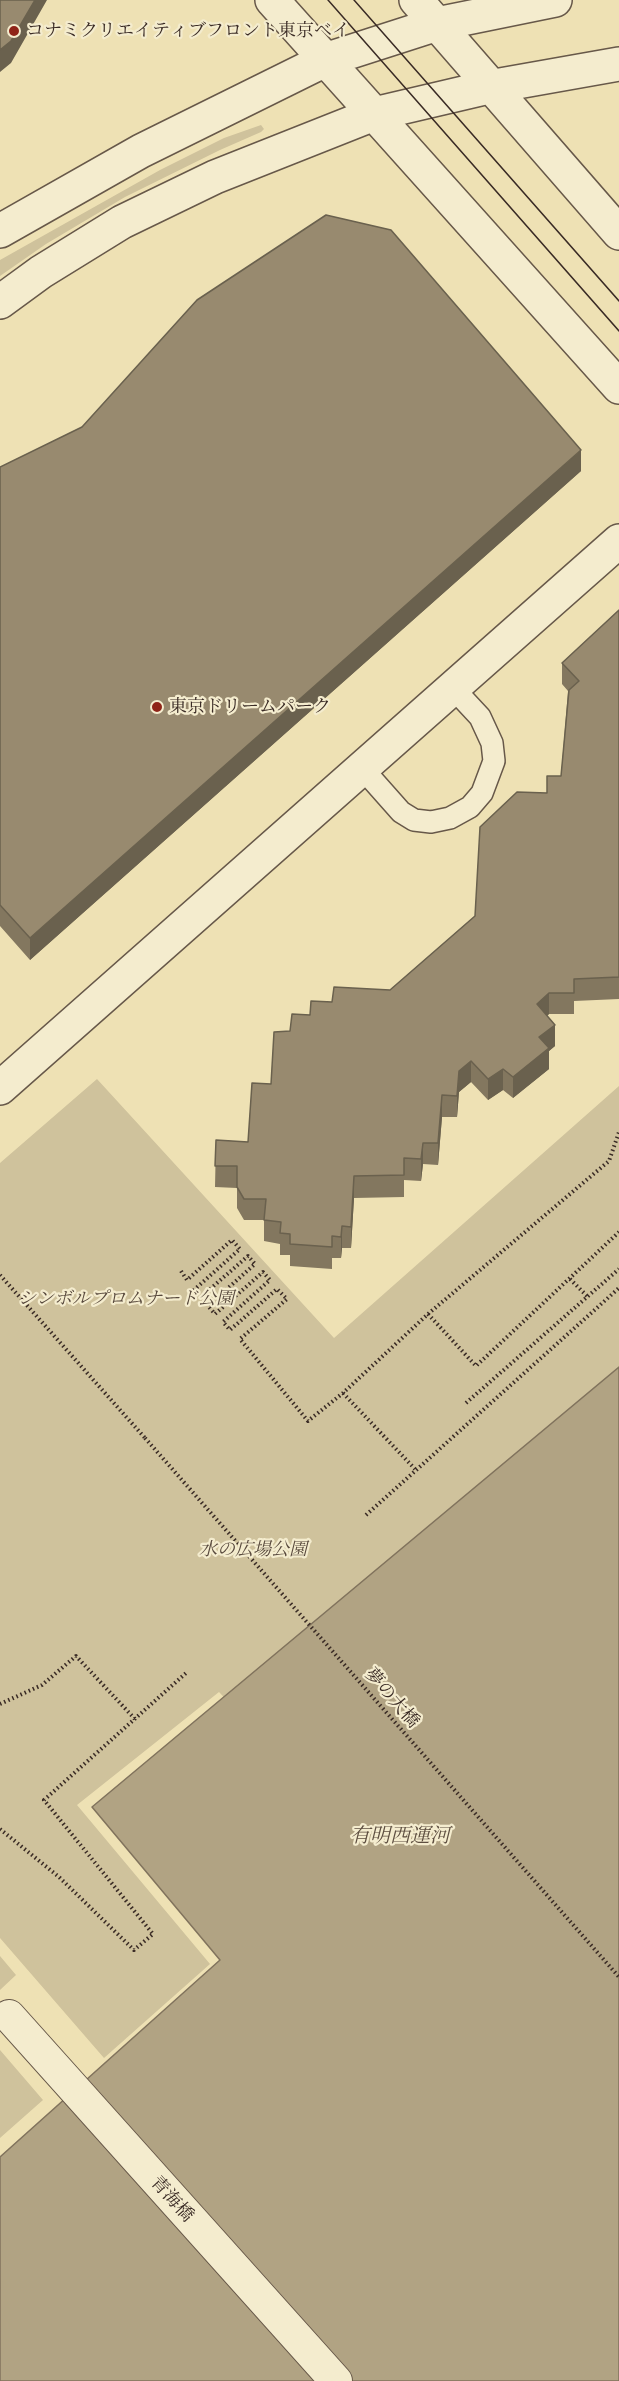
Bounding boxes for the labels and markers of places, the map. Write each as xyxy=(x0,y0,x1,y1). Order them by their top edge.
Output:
place label: コナミクリエイティブフロント東京ベイ xyxy=(26,20,350,42)
marker: コナミクリエイティブフロント東京ベイ xyxy=(7,24,21,38)
place label: 東京ドリームパーク xyxy=(169,696,331,718)
marker: 東京ドリームパーク xyxy=(150,700,164,714)

